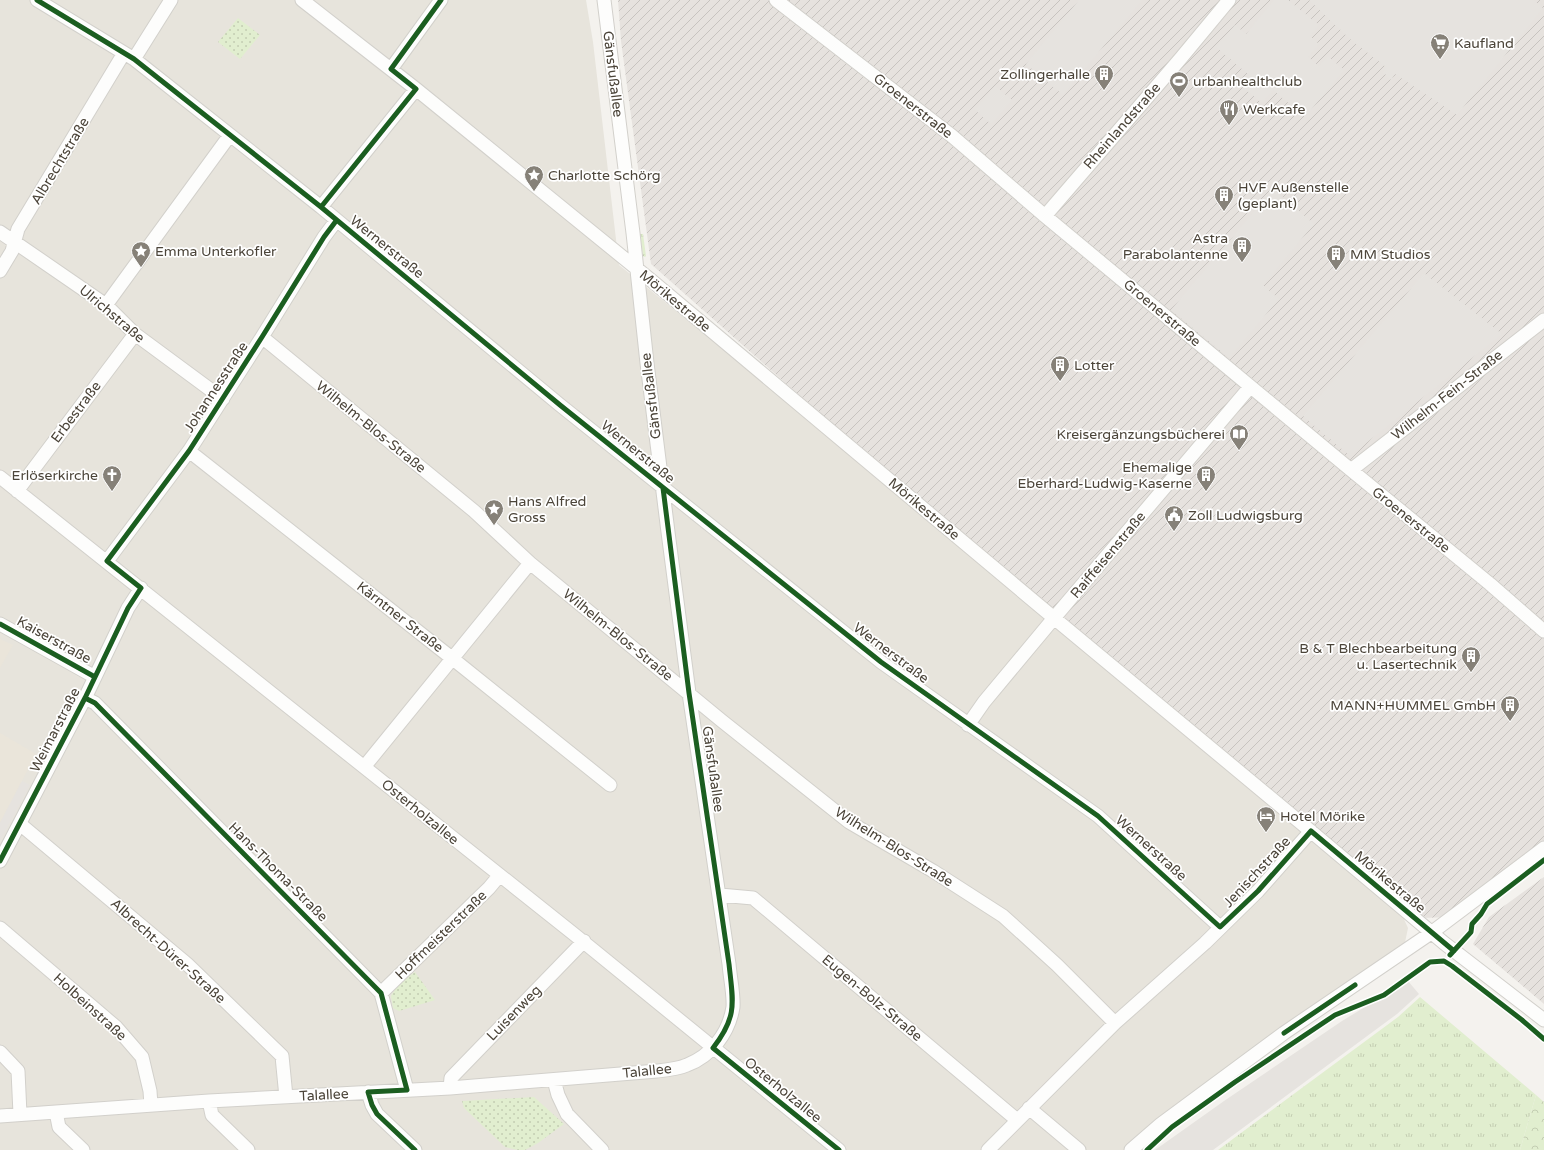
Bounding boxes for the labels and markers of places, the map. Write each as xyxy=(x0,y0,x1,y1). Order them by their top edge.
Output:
supermarket icon: Kaufland xyxy=(1429,32,1451,60)
place label: Kaufland xyxy=(1454,35,1514,52)
building icon: Zollingerhalle xyxy=(1093,63,1115,91)
place label: Zollingerhalle xyxy=(1000,66,1090,83)
sports icon: urbanhealthclub xyxy=(1168,70,1190,98)
place label: urbanhealthclub xyxy=(1193,73,1302,90)
restaurant icon: Werkcafe xyxy=(1218,98,1240,126)
place label: Werkcafe xyxy=(1243,101,1305,118)
place icon: Charlotte Schörg xyxy=(523,164,545,192)
place label: Charlotte Schörg xyxy=(548,167,661,184)
place label: HVF Außenstelle (geplant) xyxy=(1238,179,1349,212)
building icon: HVF Außenstelle (geplant) xyxy=(1213,184,1235,212)
place label: Astra Parabolantenne xyxy=(1123,230,1228,263)
building icon: Astra Parabolantenne xyxy=(1231,235,1253,263)
place icon: Emma Unterkofler xyxy=(130,240,152,268)
place label: Emma Unterkofler xyxy=(155,243,277,260)
building icon: MM Studios xyxy=(1325,243,1347,271)
place label: MM Studios xyxy=(1350,246,1431,263)
building icon: Lotter xyxy=(1049,354,1071,382)
place label: Lotter xyxy=(1074,357,1115,374)
library icon: Kreisergänzungsbücherei xyxy=(1228,423,1250,451)
place label: Kreisergänzungsbücherei xyxy=(1057,426,1225,443)
place label: Ehemalige Eberhard-Ludwig-Kaserne xyxy=(1017,459,1192,492)
church icon: Erlöserkirche xyxy=(101,464,123,492)
building icon: Ehemalige Eberhard-Ludwig-Kaserne xyxy=(1195,464,1217,492)
place label: Erlöserkirche xyxy=(12,467,98,484)
place label: Hans Alfred Gross xyxy=(508,493,586,526)
place icon: Hans Alfred Gross xyxy=(483,498,505,526)
public building icon: Zoll Ludwigsburg xyxy=(1163,504,1185,532)
place label: Zoll Ludwigsburg xyxy=(1188,507,1303,524)
place label: B & T Blechbearbeitung u. Lasertechnik xyxy=(1299,640,1457,673)
building icon: B & T Blechbearbeitung u. Lasertechnik xyxy=(1460,645,1482,673)
building icon: MANN+HUMMEL GmbH xyxy=(1499,694,1521,722)
place label: MANN+HUMMEL GmbH xyxy=(1330,697,1496,714)
hotel icon: Hotel Mörike xyxy=(1255,805,1277,833)
place label: Hotel Mörike xyxy=(1280,808,1365,825)

